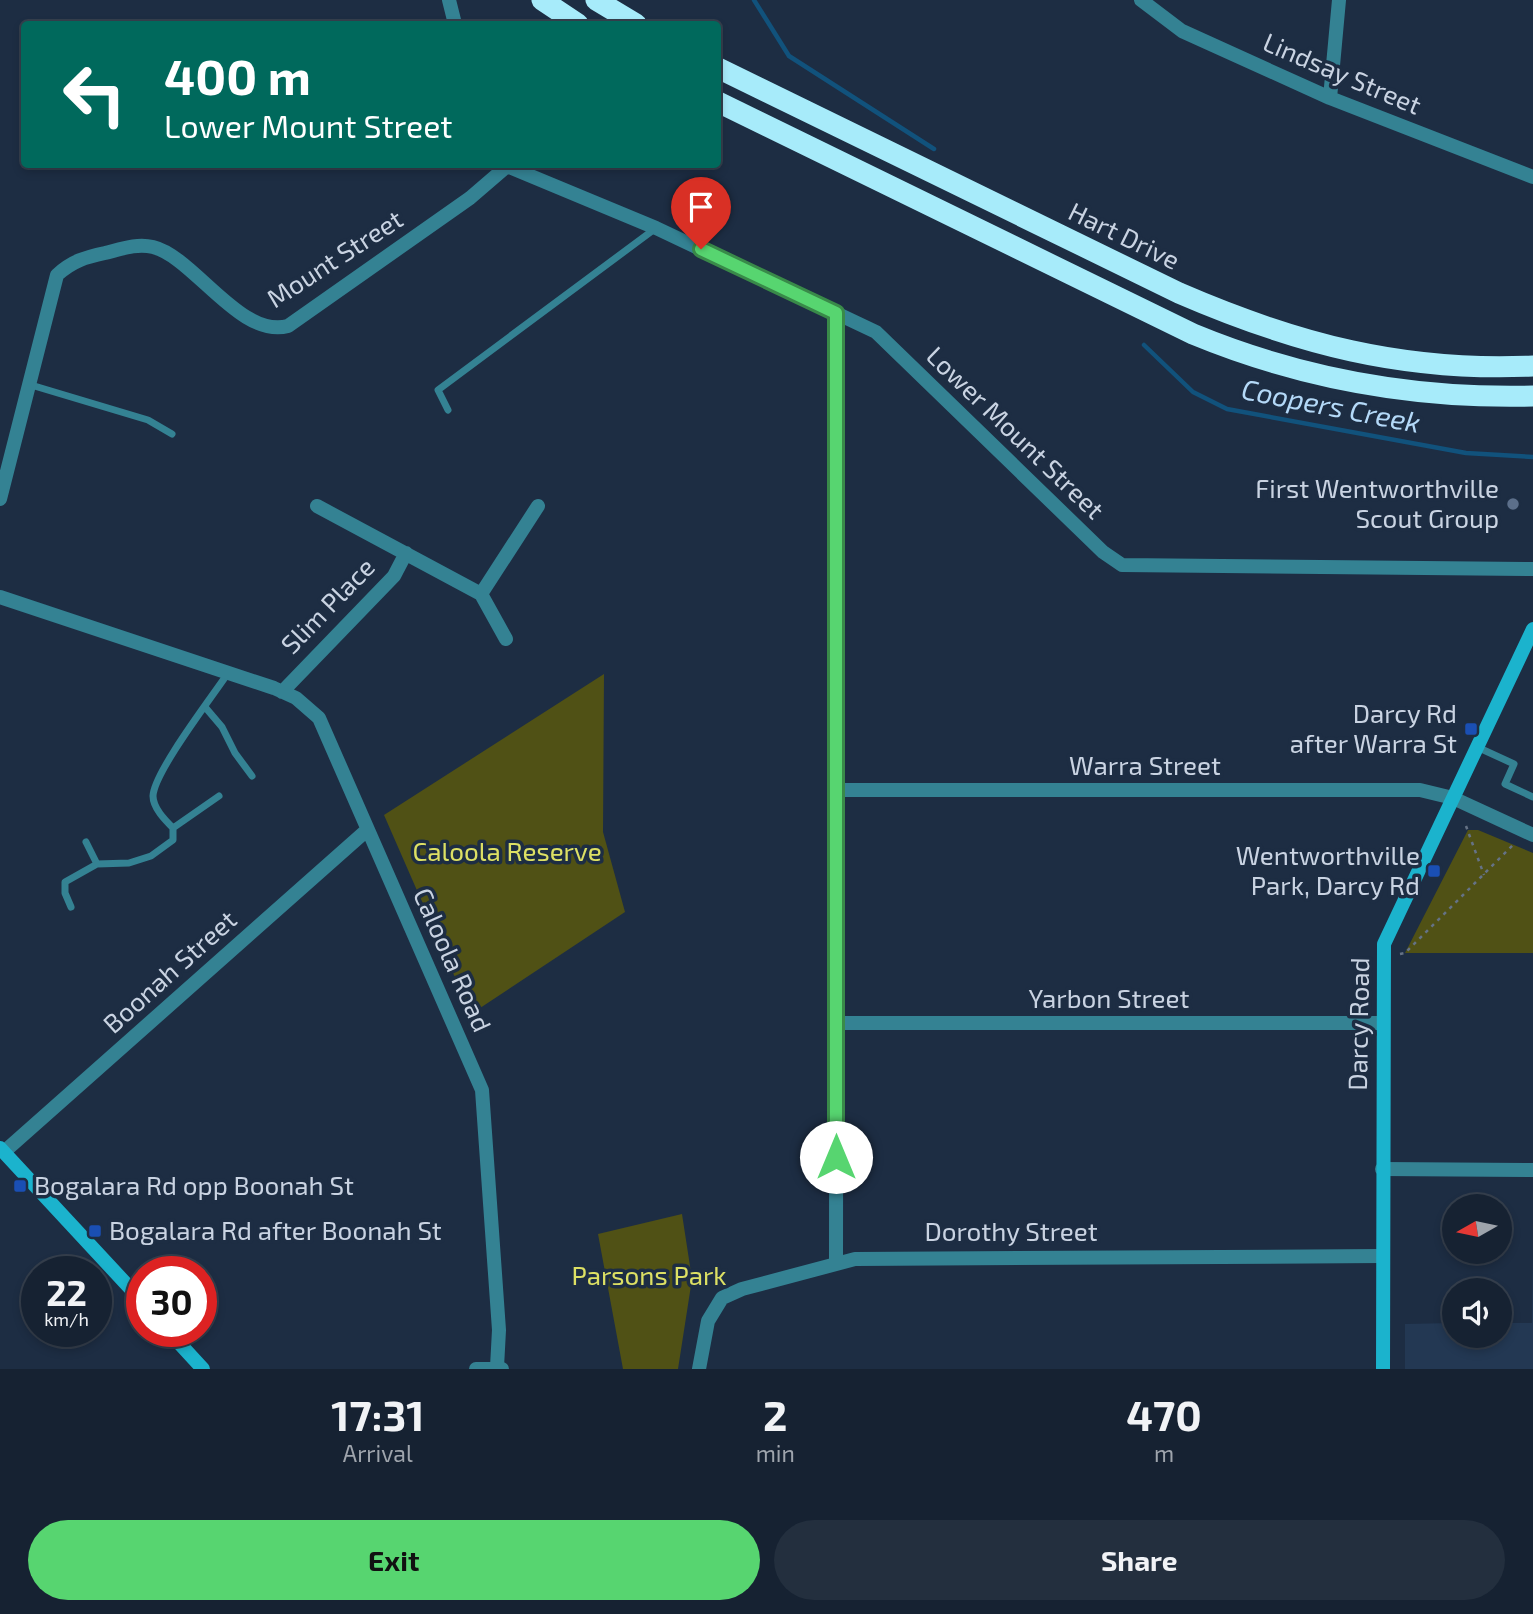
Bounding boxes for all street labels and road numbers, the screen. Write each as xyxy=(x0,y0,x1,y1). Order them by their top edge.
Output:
street label: Lindsay Street xyxy=(1259,25,1426,120)
street label: Hart Drive xyxy=(1064,195,1185,275)
street label: Mount Street xyxy=(261,202,408,313)
street label: Lower Mount Street xyxy=(921,339,1111,525)
street label: Slim Place xyxy=(274,551,380,659)
street label: Warra Street xyxy=(1069,749,1221,780)
street label: Caloola Road xyxy=(408,883,499,1036)
street label: Boonah Street xyxy=(96,903,242,1039)
street label: Darcy Road xyxy=(1341,957,1374,1091)
street label: Yarbon Street xyxy=(1029,982,1189,1013)
street label: Dorothy Street xyxy=(924,1215,1098,1246)

